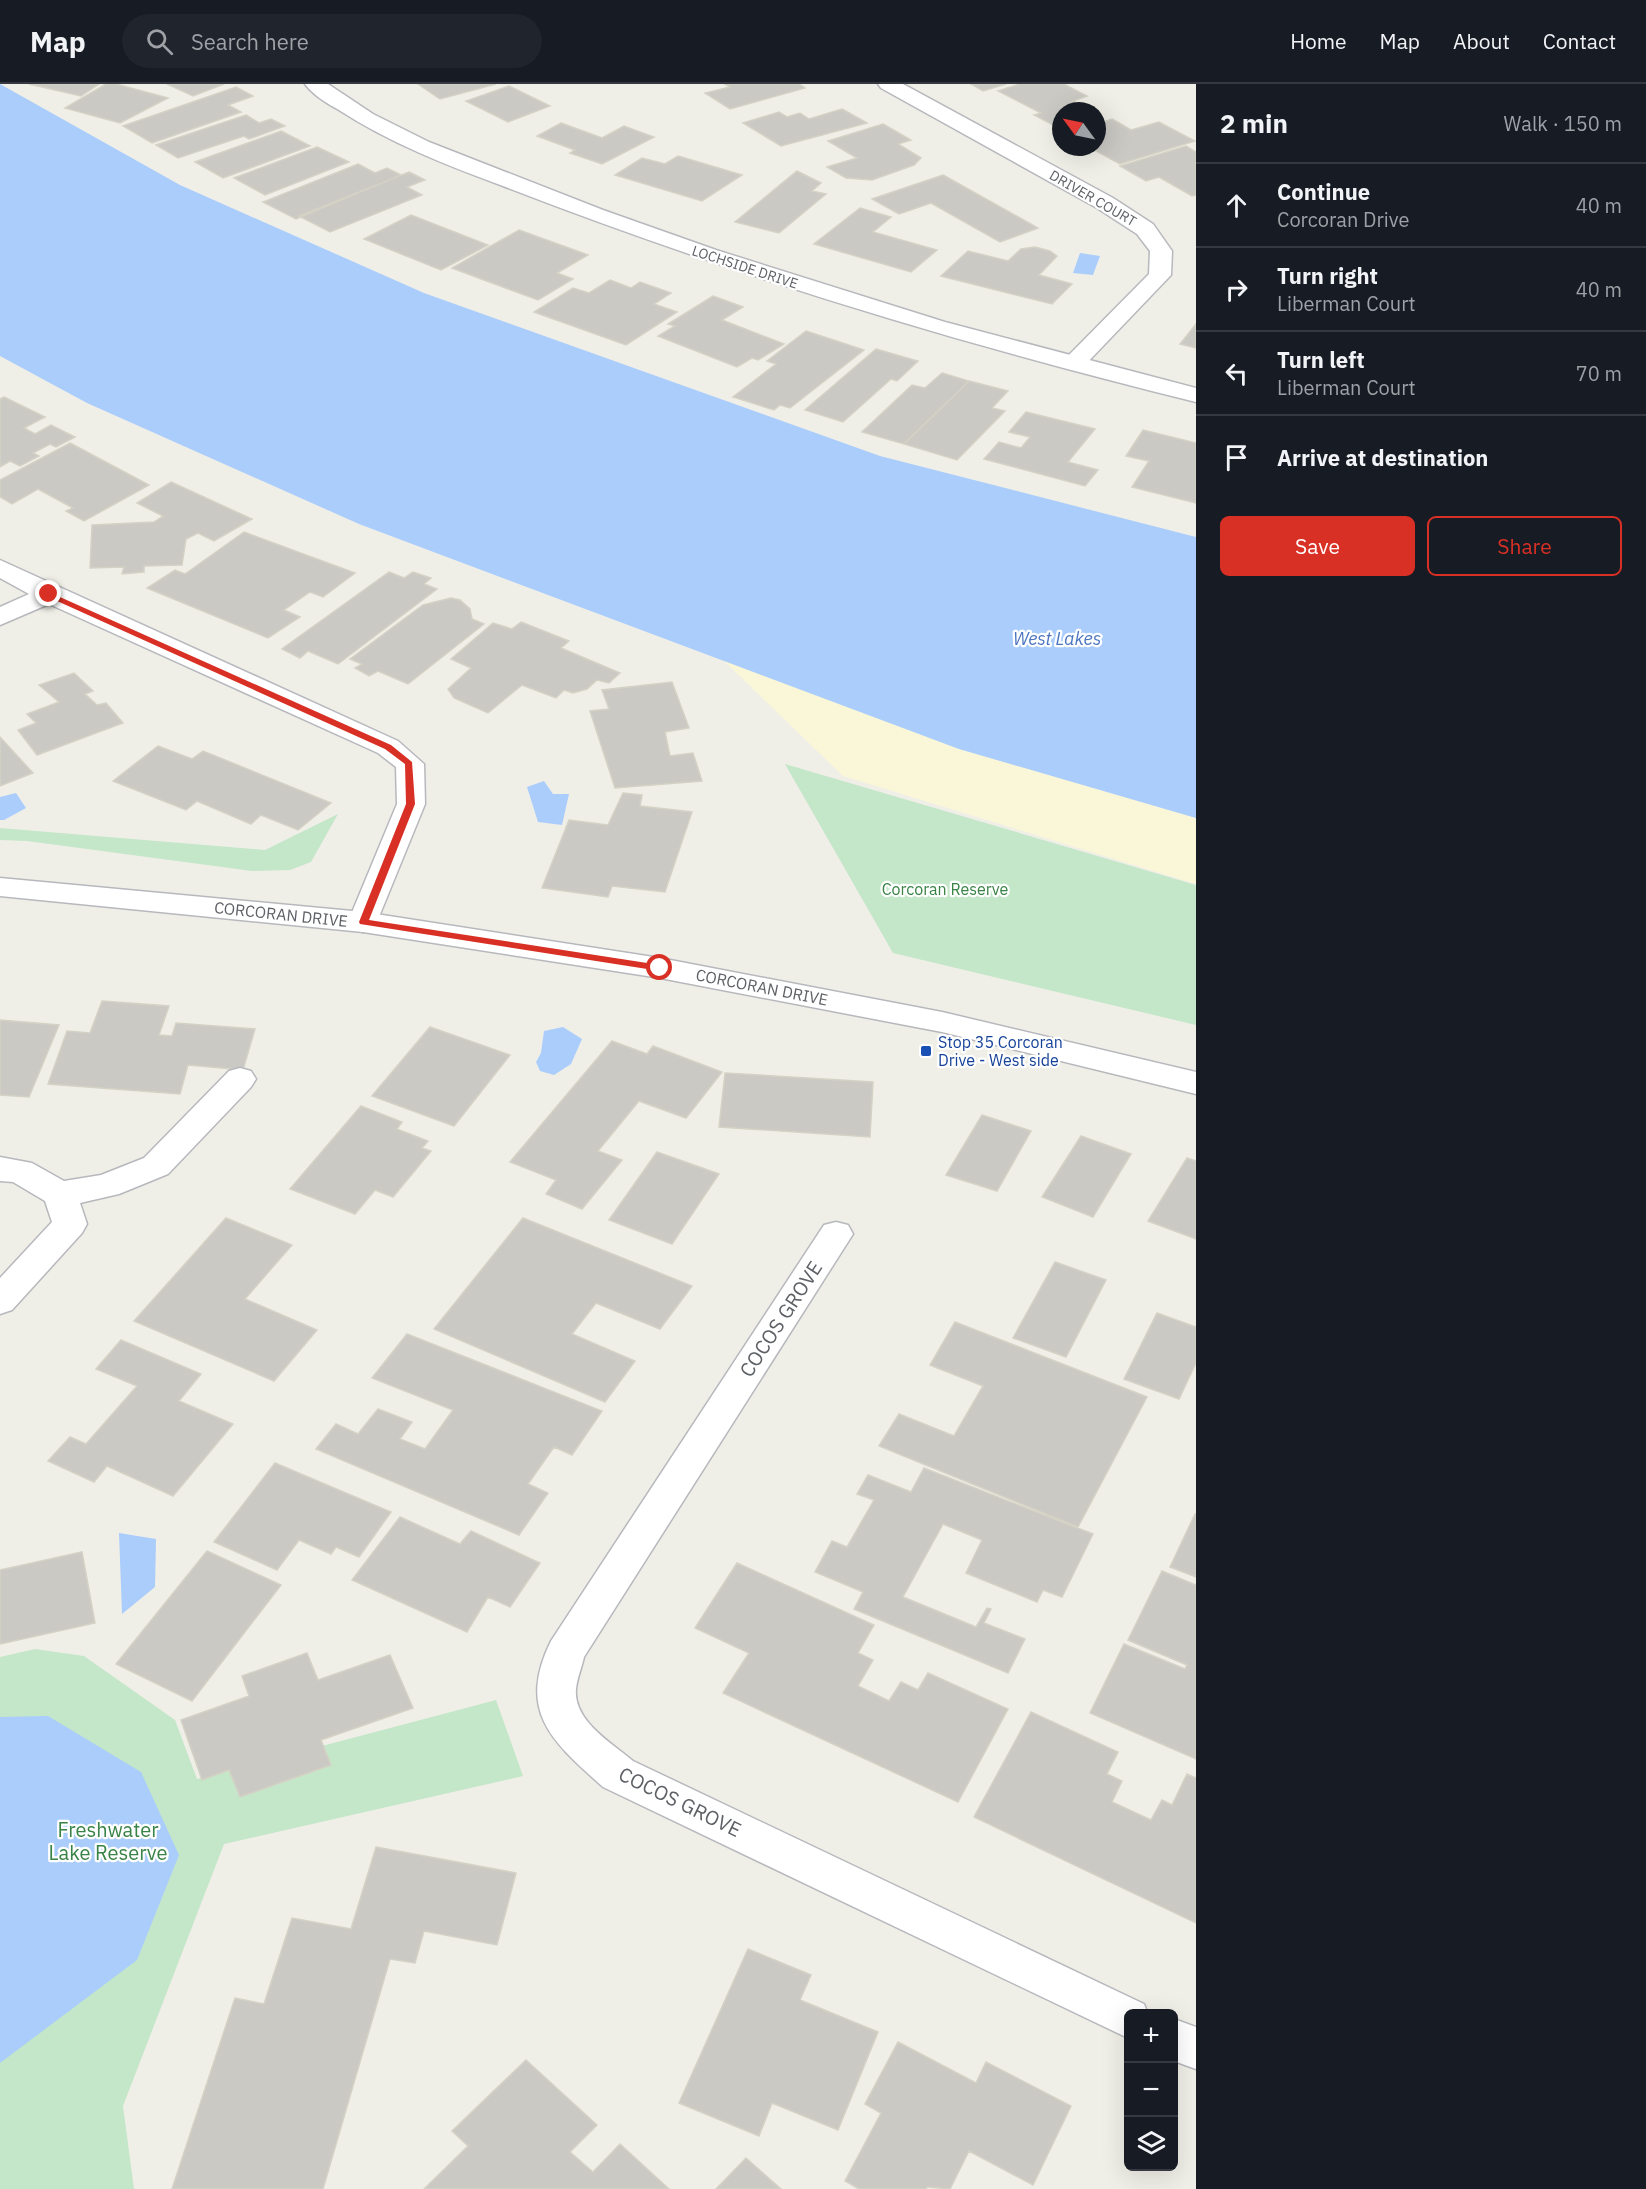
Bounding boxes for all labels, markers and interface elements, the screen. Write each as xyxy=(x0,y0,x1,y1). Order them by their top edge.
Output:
search box xyxy=(122,14,542,68)
text: Map xyxy=(30,23,86,60)
icon: search xyxy=(143,25,176,58)
text: Search here xyxy=(191,27,309,56)
text: Home xyxy=(1290,27,1347,55)
text: Map xyxy=(1380,27,1420,55)
text: About xyxy=(1453,27,1510,55)
text: Contact xyxy=(1543,27,1616,55)
north arrow xyxy=(1052,102,1106,156)
text: 2 min xyxy=(1220,106,1288,140)
text: Walk · 150 m xyxy=(1504,110,1622,137)
street label: DRIVER COURT xyxy=(1046,166,1140,230)
text: Continue xyxy=(1277,177,1370,206)
icon: ahead xyxy=(1220,189,1253,222)
text: 40 m xyxy=(1576,192,1622,219)
text: Corcoran Drive xyxy=(1277,206,1409,233)
street label: LOCHSIDE DRIVE xyxy=(690,241,800,293)
text: Turn right xyxy=(1277,261,1378,290)
icon: right xyxy=(1220,273,1253,306)
text: 40 m xyxy=(1576,276,1622,303)
text: Liberman Court xyxy=(1277,290,1416,317)
text: Turn left xyxy=(1277,345,1365,374)
icon: left xyxy=(1220,357,1253,390)
text: 70 m xyxy=(1576,360,1622,387)
text: Liberman Court xyxy=(1277,374,1416,401)
icon: arrive xyxy=(1220,441,1253,474)
text: Arrive at destination xyxy=(1277,443,1488,472)
button: Save xyxy=(1220,516,1415,576)
button: Share xyxy=(1427,516,1622,576)
route end xyxy=(35,580,61,606)
water label: West Lakes xyxy=(1013,627,1101,650)
park label: Corcoran Reserve xyxy=(882,879,1009,899)
street label: CORCORAN DRIVE xyxy=(213,897,349,931)
route start xyxy=(646,954,672,980)
street label: CORCORAN DRIVE xyxy=(694,964,830,1010)
place label: Stop 35 Corcoran Drive - West side xyxy=(938,1032,1063,1070)
marker: Stop 35 Corcoran Drive - West side xyxy=(919,1044,933,1058)
street label: COCOS GROVE xyxy=(733,1255,828,1382)
street label: COCOS GROVE xyxy=(614,1760,746,1843)
park label: Freshwater Lake Reserve xyxy=(49,1816,168,1866)
map controls xyxy=(1124,2009,1178,2171)
button: + xyxy=(1124,2009,1178,2063)
button: − xyxy=(1124,2063,1178,2117)
button: layers xyxy=(1124,2117,1178,2171)

